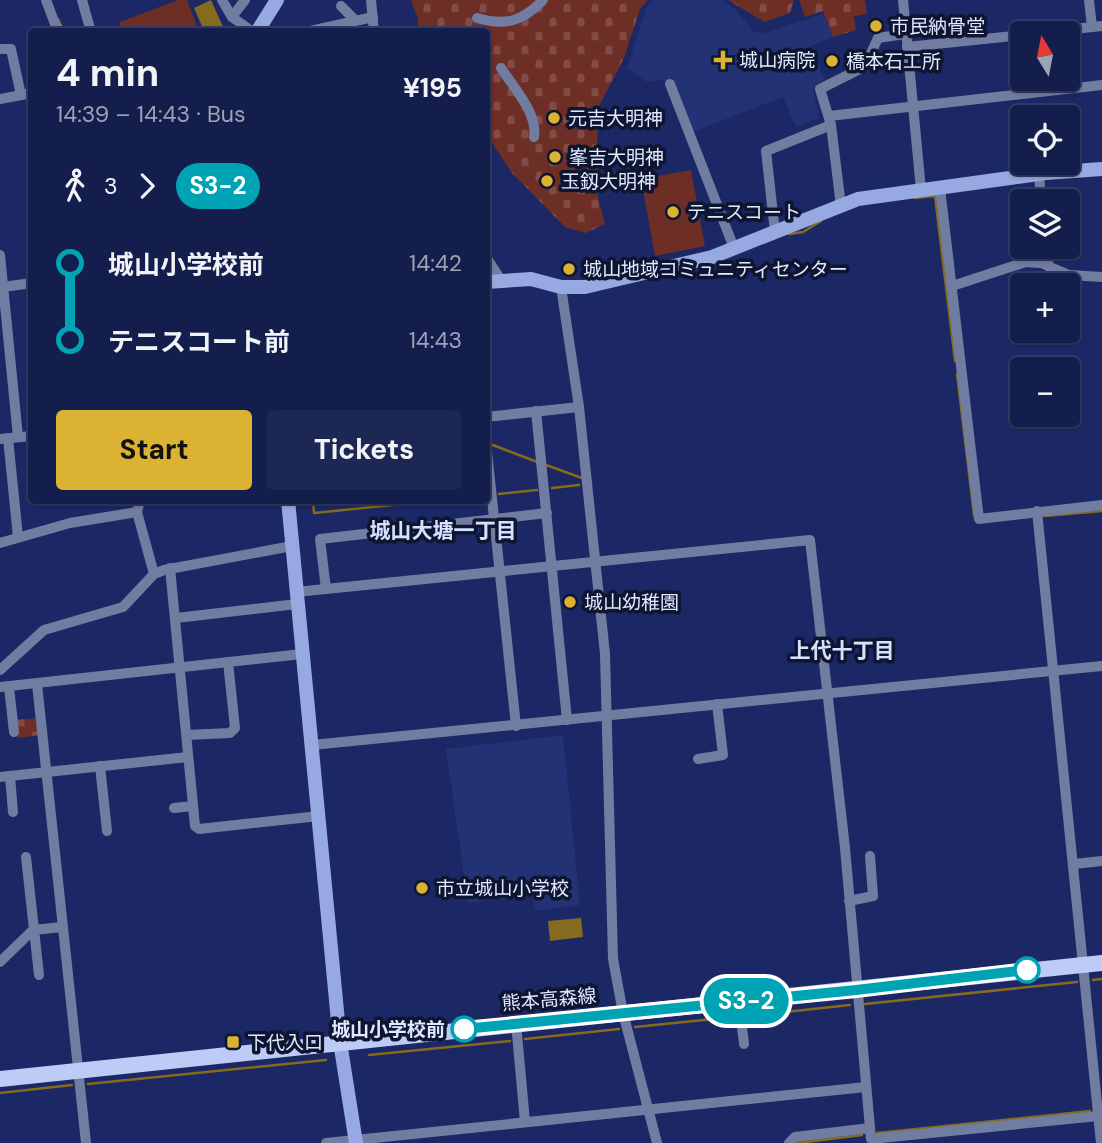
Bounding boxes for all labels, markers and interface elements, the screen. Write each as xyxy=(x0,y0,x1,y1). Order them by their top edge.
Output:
place label: 市民納骨堂 xyxy=(890,14,985,39)
marker: 市民納骨堂 xyxy=(868,18,884,34)
north arrow xyxy=(1010,21,1080,91)
map controls xyxy=(1010,21,1080,427)
text: 4 min xyxy=(56,48,159,98)
place label: 城山病院 xyxy=(739,48,815,73)
place label: 橋本石工所 xyxy=(846,49,941,74)
marker: 城山病院 xyxy=(713,50,733,70)
marker: 橋本石工所 xyxy=(824,53,840,69)
text: ¥195 xyxy=(403,71,462,105)
text: 14:39 – 14:43 · Bus xyxy=(56,99,246,129)
button: locate xyxy=(1010,105,1080,175)
place label: 元吉大明神 xyxy=(568,106,663,131)
marker: 元吉大明神 xyxy=(546,110,562,126)
place label: 峯吉大明神 xyxy=(569,145,664,170)
marker: 峯吉大明神 xyxy=(547,149,563,165)
icon: walk xyxy=(56,167,94,205)
icon: forward xyxy=(128,167,166,205)
place label: 玉釼大明神 xyxy=(561,169,656,194)
text: S3-2 xyxy=(190,170,246,201)
text: 3 xyxy=(104,171,118,201)
marker: 玉釼大明神 xyxy=(539,173,555,189)
button: layers xyxy=(1010,189,1080,259)
place label: テニスコート xyxy=(687,200,801,225)
marker: テニスコート xyxy=(665,204,681,220)
text: 城山小学校前 xyxy=(108,248,264,282)
text: 14:42 xyxy=(409,248,462,278)
place label: 城山地域コミュニティセンター xyxy=(583,257,848,282)
marker: 城山地域コミュニティセンター xyxy=(561,261,577,277)
button: + xyxy=(1010,273,1080,343)
text: テニスコート前 xyxy=(108,325,290,359)
text: 14:43 xyxy=(409,325,462,355)
button: − xyxy=(1010,357,1080,427)
button: Start xyxy=(56,410,252,490)
button: Tickets xyxy=(266,410,462,490)
district label: 城山大塘一丁目 xyxy=(370,517,517,545)
place label: 城山幼稚園 xyxy=(584,590,679,615)
marker: 城山幼稚園 xyxy=(562,594,578,610)
district label: 上代十丁目 xyxy=(790,637,895,665)
place label: 市立城山小学校 xyxy=(436,876,569,901)
marker: 市立城山小学校 xyxy=(414,880,430,896)
unlabelled marker xyxy=(1014,957,1040,983)
line badge: S3-2 xyxy=(697,978,795,1024)
street label: 熊本高森線 xyxy=(501,983,597,1016)
text: S3-2 xyxy=(718,985,774,1016)
marker: 城山小学校前 xyxy=(451,1016,477,1042)
place label: 城山小学校前 xyxy=(331,1017,445,1042)
place label: 下代入口 xyxy=(247,1030,323,1055)
marker: 下代入口 xyxy=(225,1034,241,1050)

